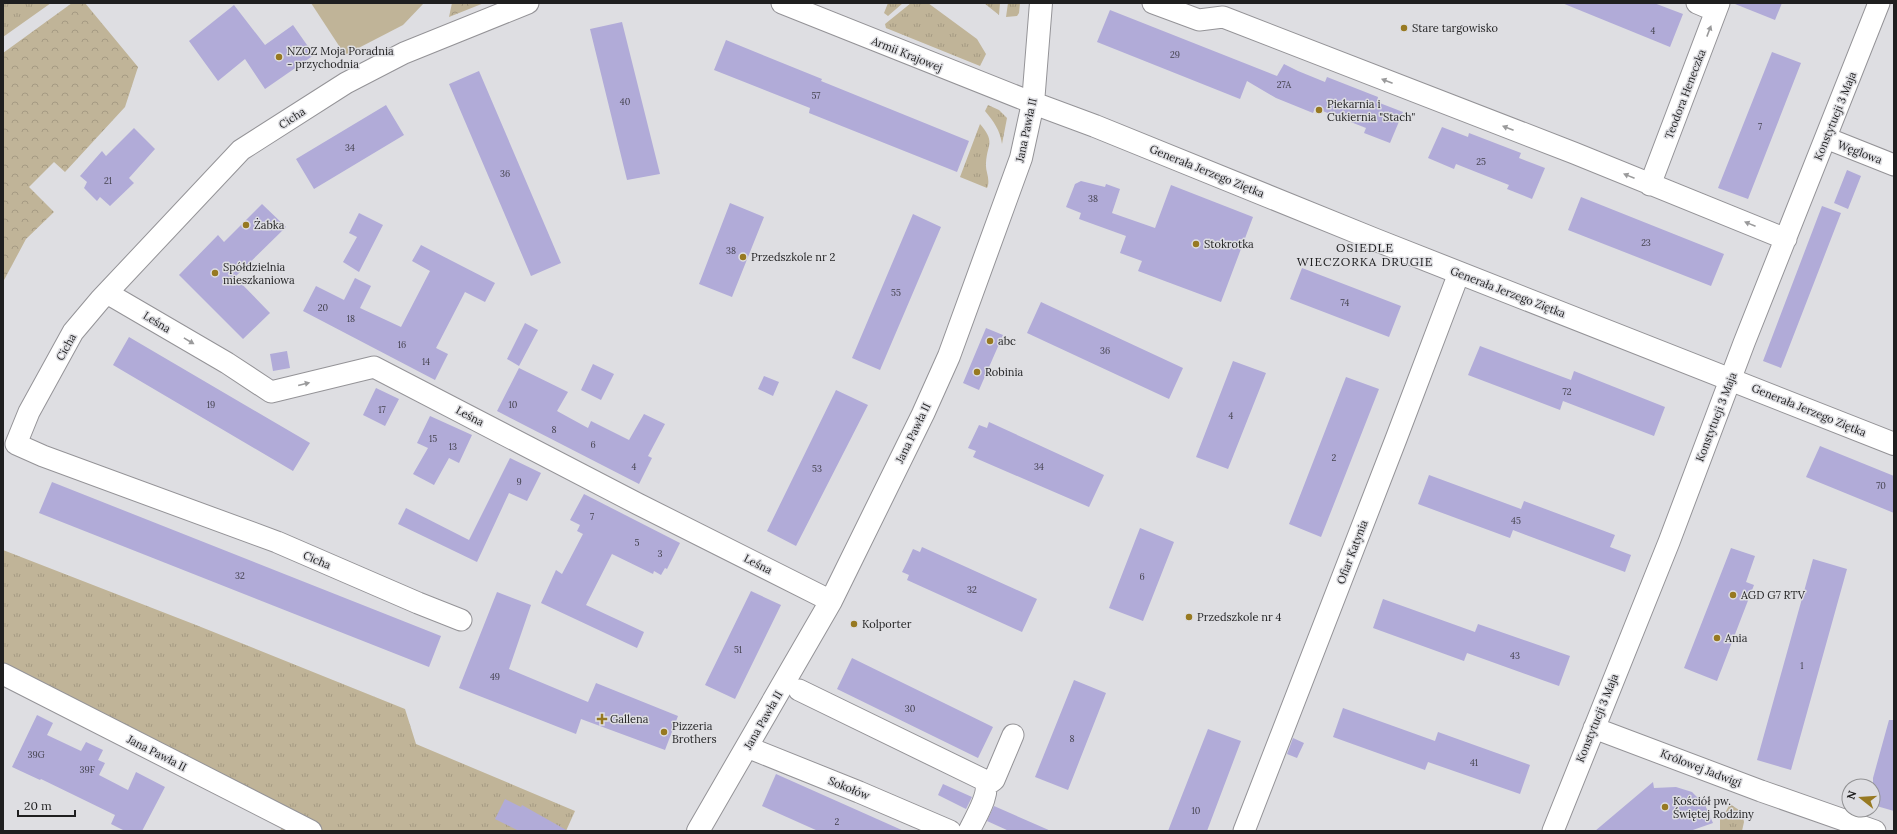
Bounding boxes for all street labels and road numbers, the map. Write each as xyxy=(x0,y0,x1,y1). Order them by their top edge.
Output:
street label: Armii Krajowej xyxy=(869,33,945,75)
street label: Teodora Heneczka xyxy=(1661,47,1709,141)
street label: Konstytucji 3 Maja xyxy=(1811,69,1859,162)
street label: Jana Pawła II xyxy=(1012,96,1040,164)
street label: Cicha xyxy=(276,104,308,132)
street label: Węglowa xyxy=(1836,137,1885,167)
street label: Generała Jerzego Ziętka xyxy=(1148,142,1267,201)
street label: Generała Jerzego Ziętka xyxy=(1448,264,1568,321)
street label: Leśna xyxy=(141,308,174,336)
street label: Cicha xyxy=(53,331,79,363)
street label: Konstytucji 3 Maja xyxy=(1693,370,1740,464)
street label: Generała Jerzego Ziętka xyxy=(1750,381,1869,440)
street label: Jana Pawła II xyxy=(892,400,934,466)
street label: Leśna xyxy=(454,403,487,429)
street label: Ofiar Katynia xyxy=(1333,518,1371,586)
street label: Cicha xyxy=(301,548,333,572)
street label: Leśna xyxy=(742,551,775,577)
street label: Konstytucji 3 Maja xyxy=(1573,671,1621,764)
street label: Jana Pawła II xyxy=(740,688,785,753)
street label: Jana Pawła II xyxy=(124,732,189,774)
street label: Królowej Jadwigi xyxy=(1658,746,1744,790)
street label: Sokołów xyxy=(826,773,872,803)

